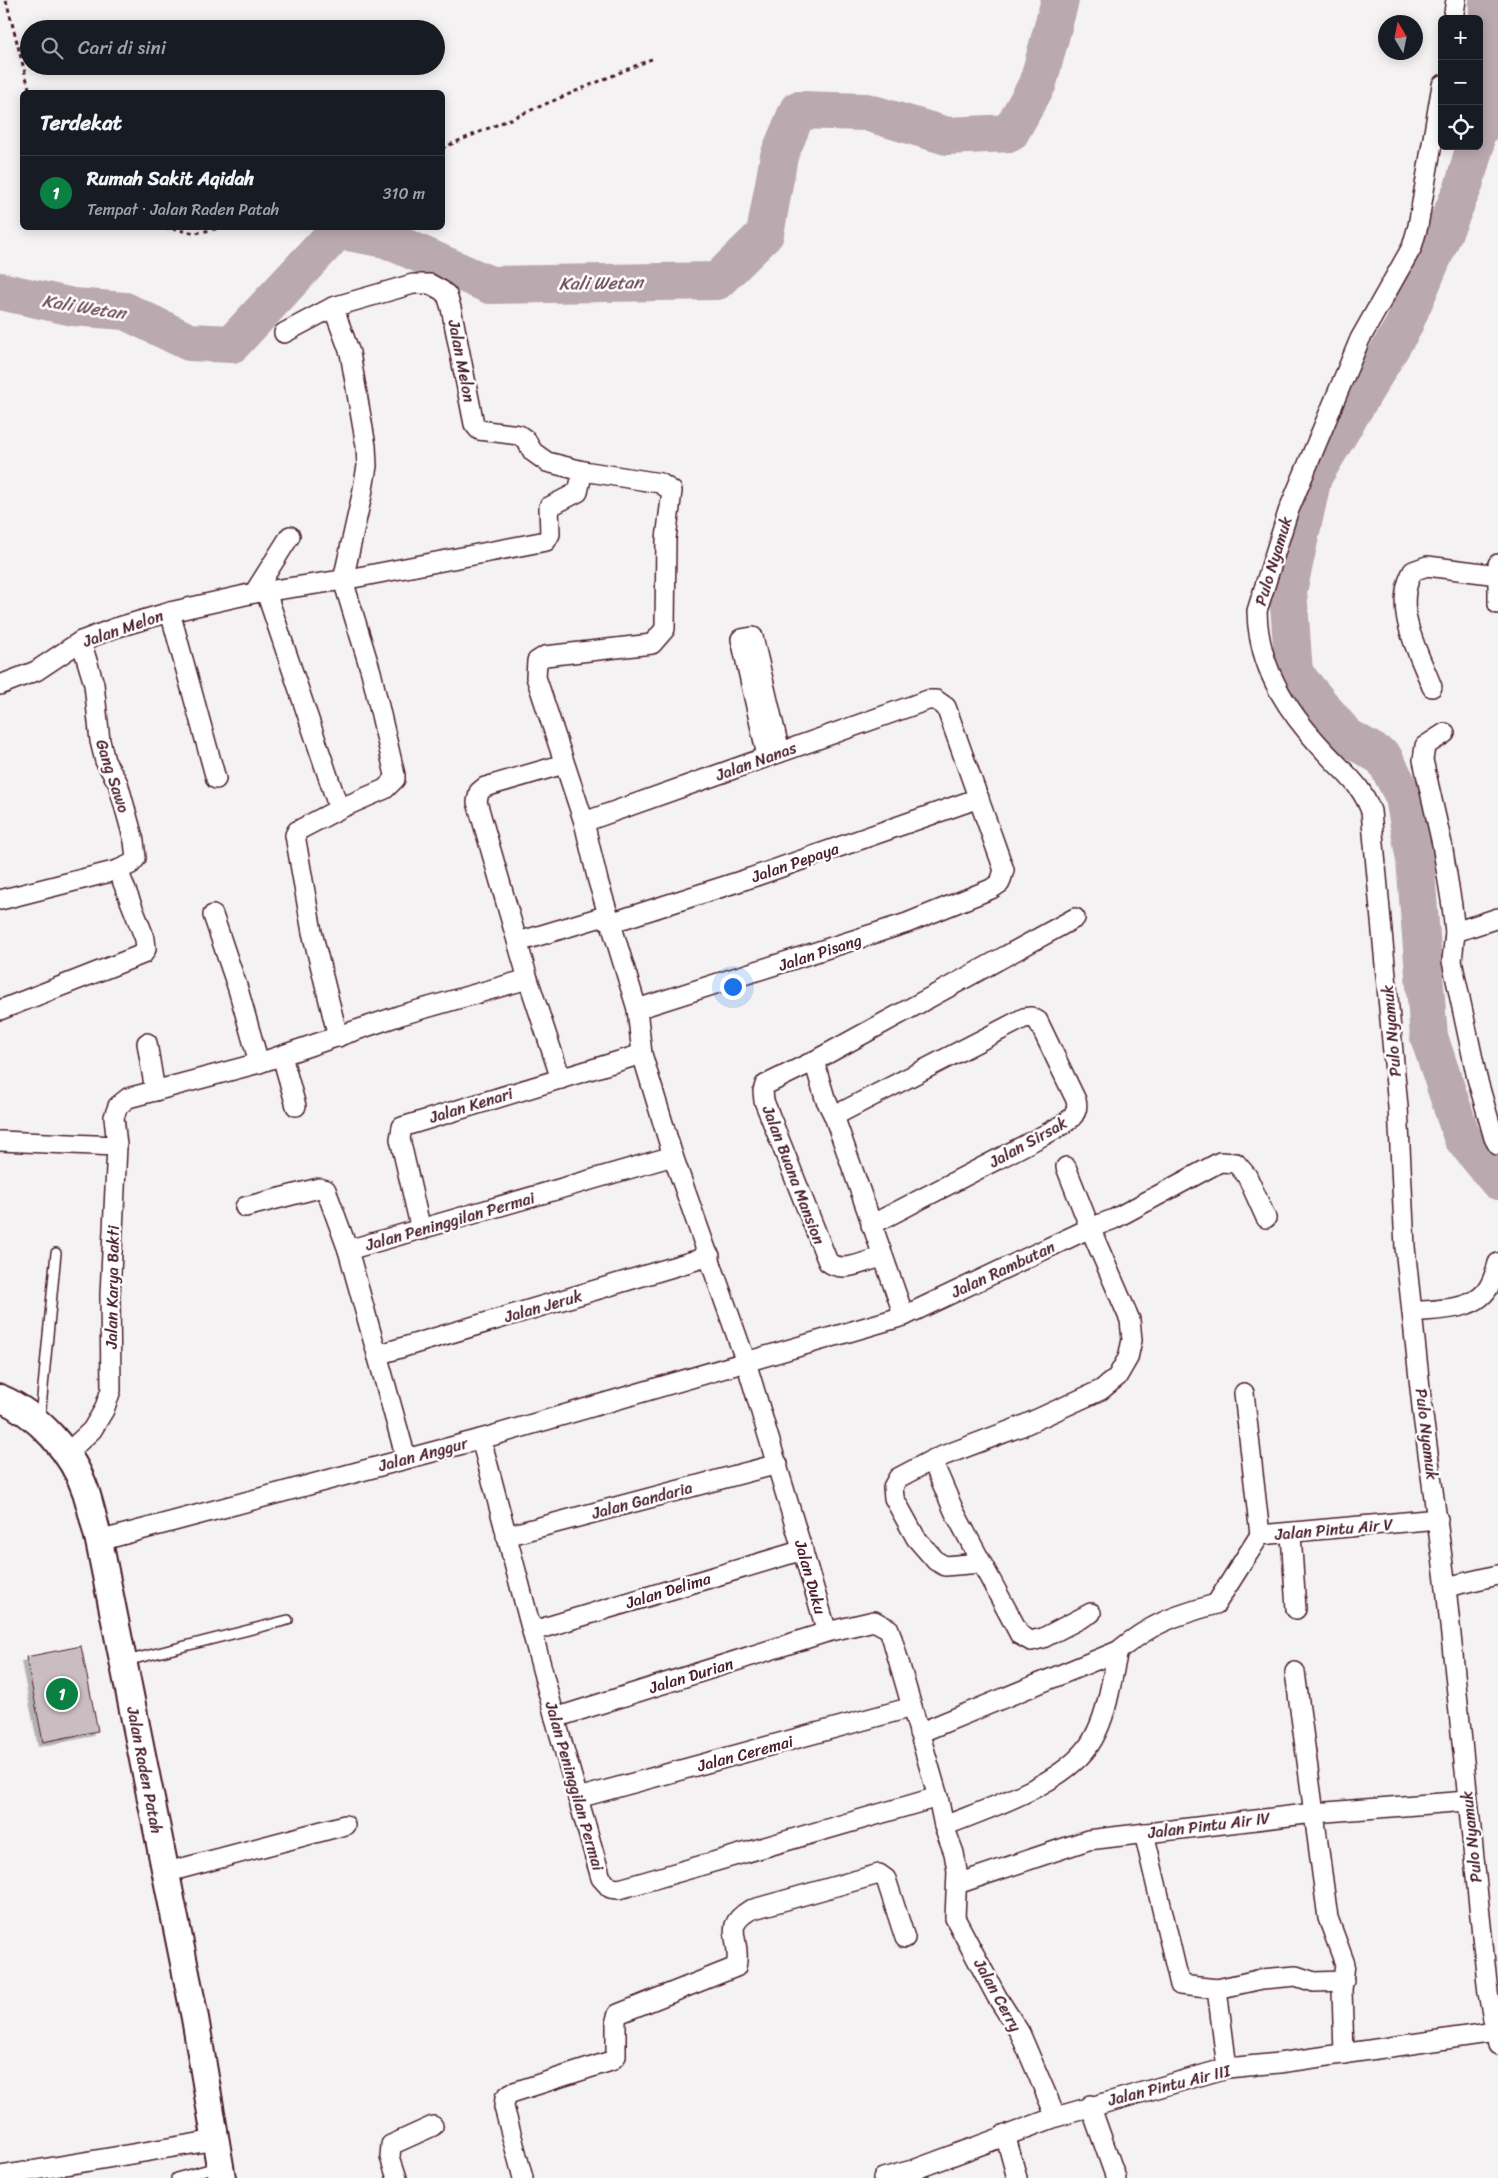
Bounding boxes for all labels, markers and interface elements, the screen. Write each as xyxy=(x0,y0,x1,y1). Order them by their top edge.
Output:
north arrow xyxy=(1378,15,1423,60)
map controls xyxy=(1438,15,1483,150)
button: + xyxy=(1438,15,1483,60)
search box xyxy=(20,20,445,75)
text: Cari di sini xyxy=(78,31,166,64)
icon: search xyxy=(38,34,66,62)
button: − xyxy=(1438,60,1483,105)
text: Terdekat xyxy=(40,104,122,142)
button: locate xyxy=(1438,105,1483,150)
text: Rumah Sakit Aqidah xyxy=(87,162,254,195)
text: 1 xyxy=(53,179,59,208)
text: 310 m xyxy=(383,179,425,208)
text: Tempat · Jalan Raden Patah xyxy=(87,195,279,224)
water label: Kali Wetan xyxy=(559,266,646,300)
water label: Kali Wetan xyxy=(40,285,130,330)
street label: Jalan Melon xyxy=(439,316,484,405)
street label: Pulo Nyamuk xyxy=(1246,512,1301,609)
street label: Jalan Melon xyxy=(78,601,168,656)
street label: Jalan Nanas xyxy=(711,733,801,790)
street label: Gang Sawo xyxy=(87,736,138,817)
street label: Jalan Pepaya xyxy=(747,834,844,891)
street label: Jalan Pisang xyxy=(774,925,866,980)
your location xyxy=(720,974,746,1000)
street label: Pulo Nyamuk xyxy=(1373,983,1410,1078)
street label: Jalan Kenari xyxy=(425,1079,517,1132)
street label: Jalan Buana Mansion xyxy=(753,1101,833,1249)
street label: Jalan Sirsak xyxy=(983,1109,1073,1176)
street label: Jalan Peninggilan Permai xyxy=(361,1183,539,1260)
street label: Jalan Karya Bakti xyxy=(97,1225,128,1350)
street label: Jalan Rambutan xyxy=(945,1233,1060,1307)
street label: Jalan Jeruk xyxy=(500,1281,586,1332)
street label: Pulo Nyamuk xyxy=(1407,1387,1447,1482)
street label: Jalan Anggur xyxy=(374,1428,472,1481)
street label: Jalan Gandaria xyxy=(588,1473,696,1528)
street label: Jalan Pintu Air V xyxy=(1273,1510,1395,1549)
street label: Jalan Duku xyxy=(786,1536,835,1618)
street label: Jalan Delima xyxy=(621,1564,715,1617)
street label: Jalan Durian xyxy=(644,1649,737,1702)
pin: 1 xyxy=(46,1675,78,1713)
street label: Jalan Peninggilan Permai xyxy=(536,1697,613,1875)
street label: Jalan Raden Patah xyxy=(118,1703,171,1836)
street label: Jalan Ceremai xyxy=(693,1727,797,1780)
street label: Pulo Nyamuk xyxy=(1452,1789,1491,1884)
street label: Jalan Pintu Air IV xyxy=(1145,1804,1272,1848)
street label: Jalan Cerry xyxy=(965,1952,1030,2038)
street label: Jalan Pintu Air III xyxy=(1104,2056,1235,2115)

